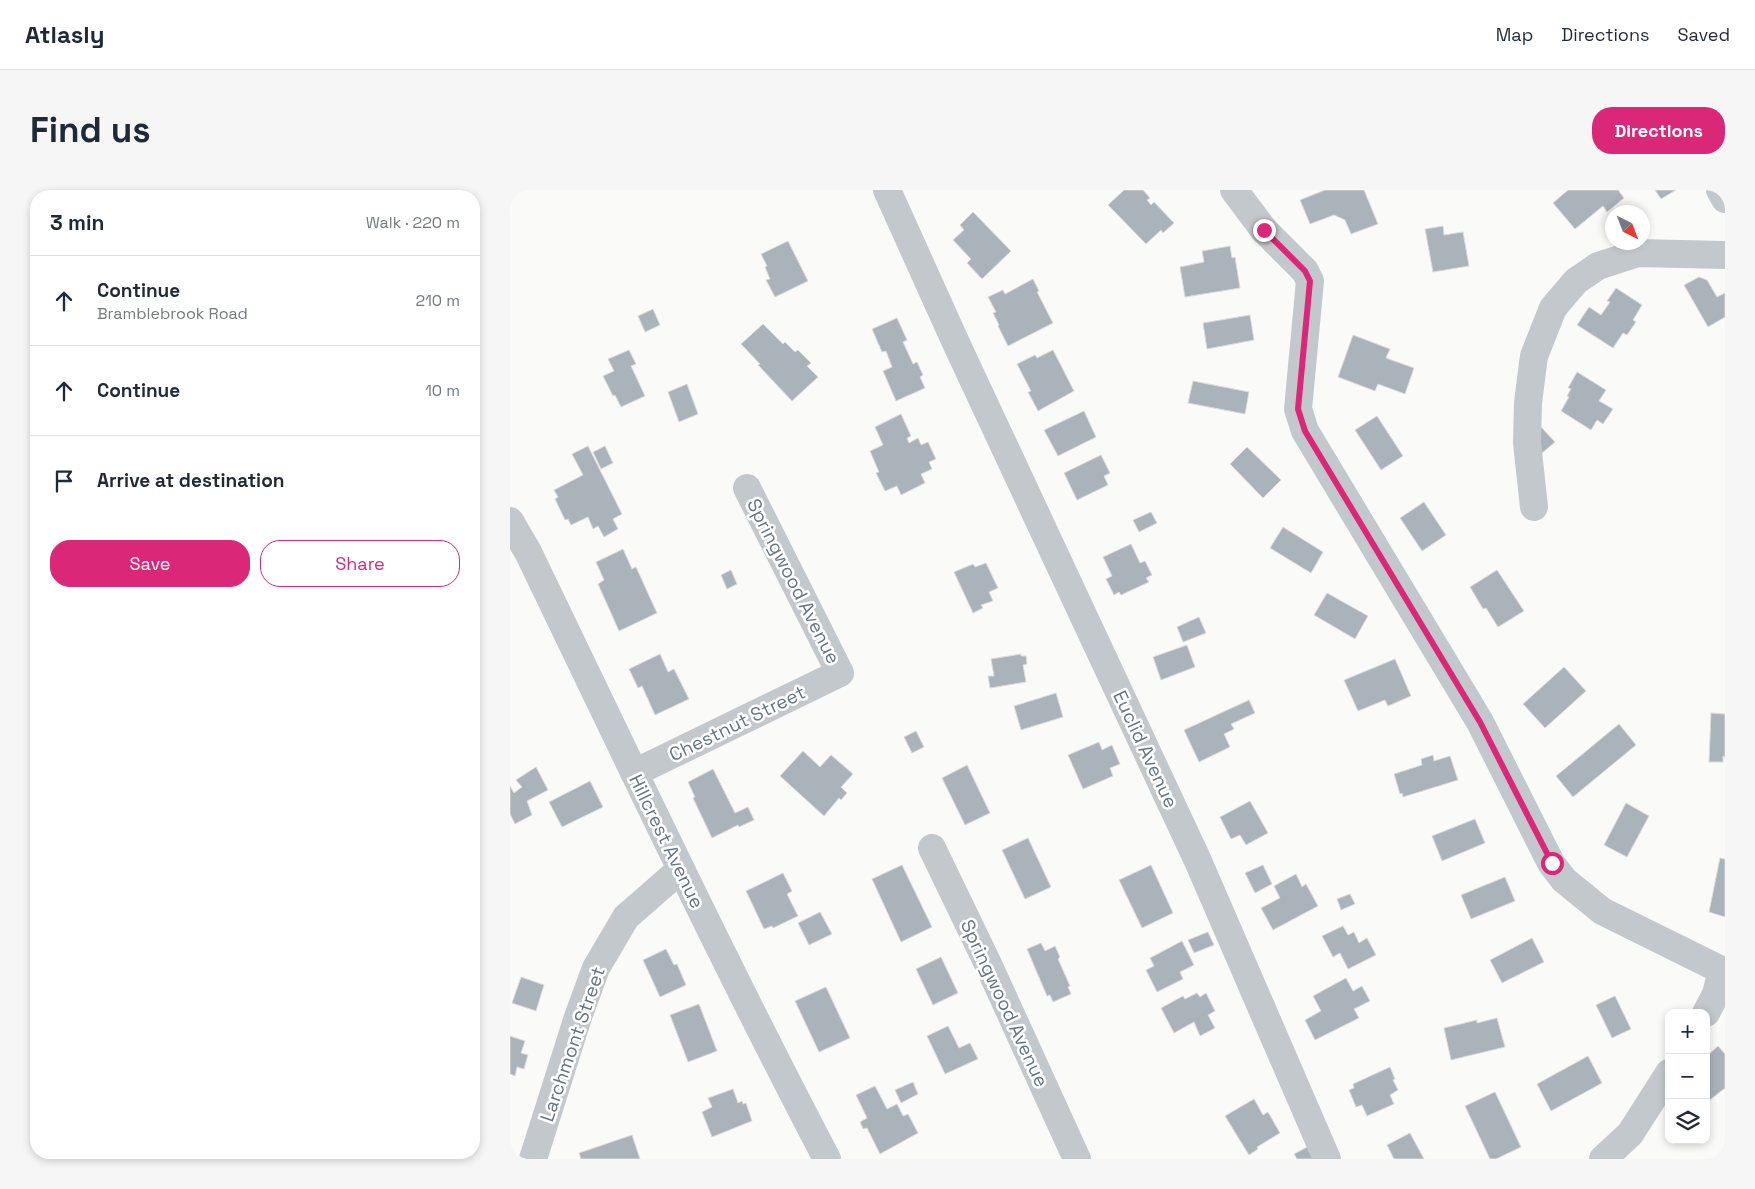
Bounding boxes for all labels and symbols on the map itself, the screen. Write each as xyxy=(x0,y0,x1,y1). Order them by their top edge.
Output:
north arrow xyxy=(1605,205,1650,250)
route end xyxy=(1253,219,1276,242)
street label: Springwood Avenue xyxy=(741,494,846,668)
street label: Chestnut Street xyxy=(665,680,809,767)
street label: Euclid Avenue xyxy=(1107,686,1184,812)
street label: Hillcrest Avenue xyxy=(623,770,710,912)
route start xyxy=(1541,852,1564,875)
street label: Springwood Avenue xyxy=(955,915,1054,1091)
street label: Larchmont Street xyxy=(534,963,611,1125)

